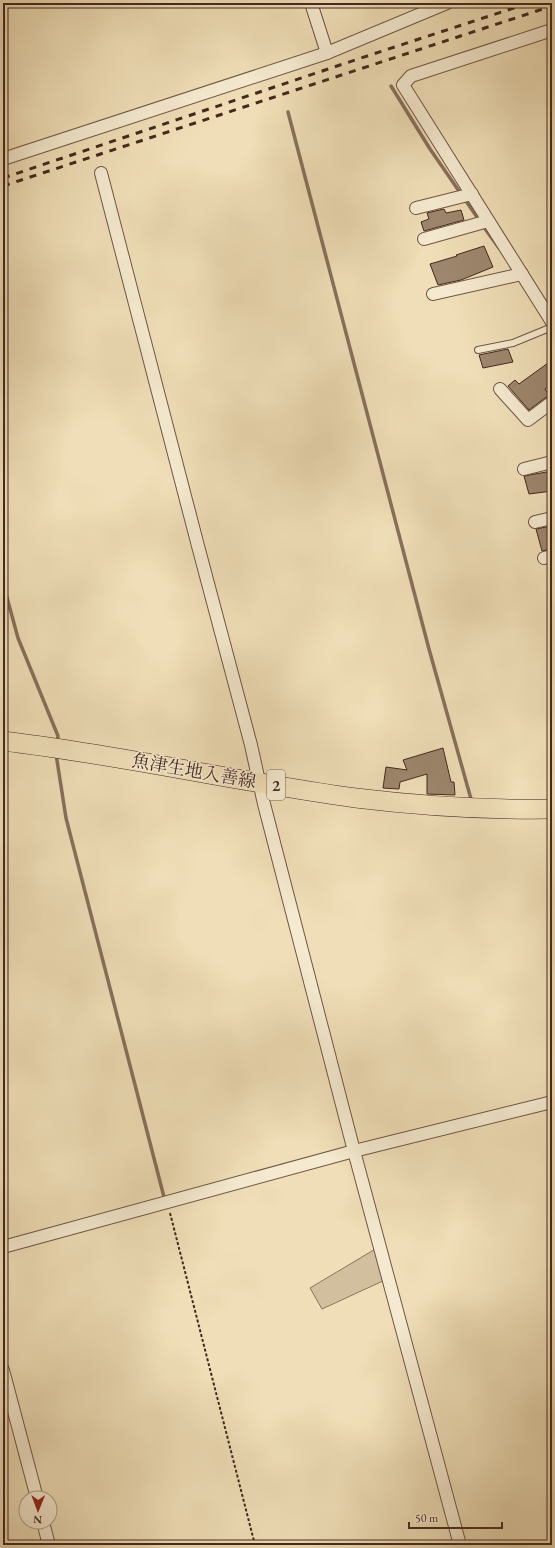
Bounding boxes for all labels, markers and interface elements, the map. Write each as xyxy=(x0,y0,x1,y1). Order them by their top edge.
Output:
street label: 魚津生地入善線 xyxy=(130,748,258,793)
road number: 2 xyxy=(267,770,285,800)
north arrow xyxy=(18,1490,58,1530)
scale bar xyxy=(409,1504,502,1530)
text: 50 m xyxy=(415,1510,439,1526)
text: N xyxy=(33,1513,42,1527)

